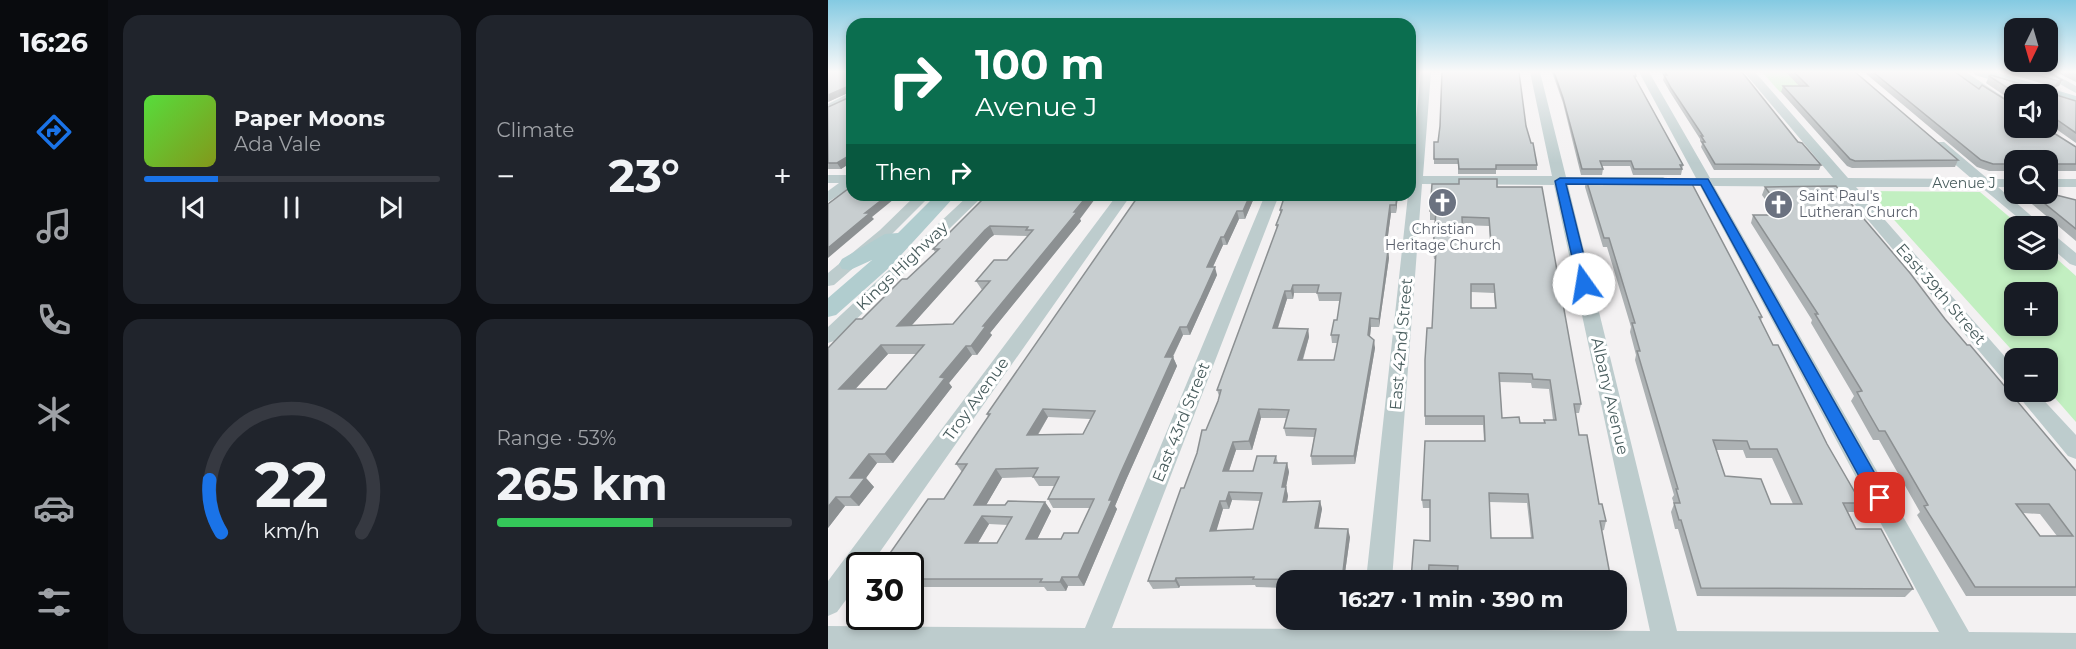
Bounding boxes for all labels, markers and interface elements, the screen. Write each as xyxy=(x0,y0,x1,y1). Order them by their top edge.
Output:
north arrow xyxy=(2004,18,2058,72)
map controls xyxy=(2004,18,2058,402)
text: 16:26 xyxy=(20,26,88,59)
text: 100 m xyxy=(975,38,1104,90)
icon: right xyxy=(876,42,954,120)
button: sound xyxy=(2004,84,2058,138)
text: Avenue J xyxy=(975,90,1098,123)
text: Paper Moons xyxy=(234,105,385,132)
icon: directions xyxy=(33,111,75,153)
text: Climate xyxy=(497,118,574,142)
text: Ada Vale xyxy=(234,132,321,156)
text: 23° xyxy=(609,148,680,203)
button: search xyxy=(2004,150,2058,204)
text: − xyxy=(497,156,515,196)
text: + xyxy=(773,156,792,196)
icon: right xyxy=(944,156,977,189)
text: Then xyxy=(876,159,932,186)
street label: Avenue J xyxy=(1932,174,1996,192)
church icon: Christian Heritage Church xyxy=(1427,186,1459,218)
place label: Saint Paul's Lutheran Church xyxy=(1799,187,1918,221)
church icon: Saint Paul's Lutheran Church xyxy=(1762,188,1794,220)
icon: previous xyxy=(177,191,210,224)
icon: pause xyxy=(275,191,308,224)
icon: next xyxy=(374,191,407,224)
icon: music xyxy=(33,205,75,247)
button: layers xyxy=(2004,216,2058,270)
street label: Kings Highway xyxy=(852,217,952,314)
place label: Christian Heritage Church xyxy=(1385,220,1501,254)
street label: East 39th Street xyxy=(1892,240,1990,349)
position arrow xyxy=(1552,252,1616,316)
street label: East 42nd Street xyxy=(1386,277,1416,411)
button: + xyxy=(2004,282,2058,336)
icon: phone xyxy=(33,299,75,341)
street label: Albany Avenue xyxy=(1587,336,1633,456)
button: − xyxy=(2004,348,2058,402)
street label: Troy Avenue xyxy=(939,354,1013,444)
street label: East 43rd Street xyxy=(1148,359,1214,485)
icon: climate xyxy=(33,393,75,435)
text: Range · 53% xyxy=(497,426,616,450)
text: 22 xyxy=(255,447,329,523)
text: 265 km xyxy=(497,456,668,511)
pin xyxy=(1854,472,1905,523)
icon: arrive xyxy=(1863,481,1896,514)
icon: car xyxy=(33,487,75,529)
text: km/h xyxy=(263,518,320,544)
speed limit sign: 30 xyxy=(846,552,924,630)
icon: filters xyxy=(33,581,75,623)
text: 16:27 · 1 min · 390 m xyxy=(1339,586,1564,613)

